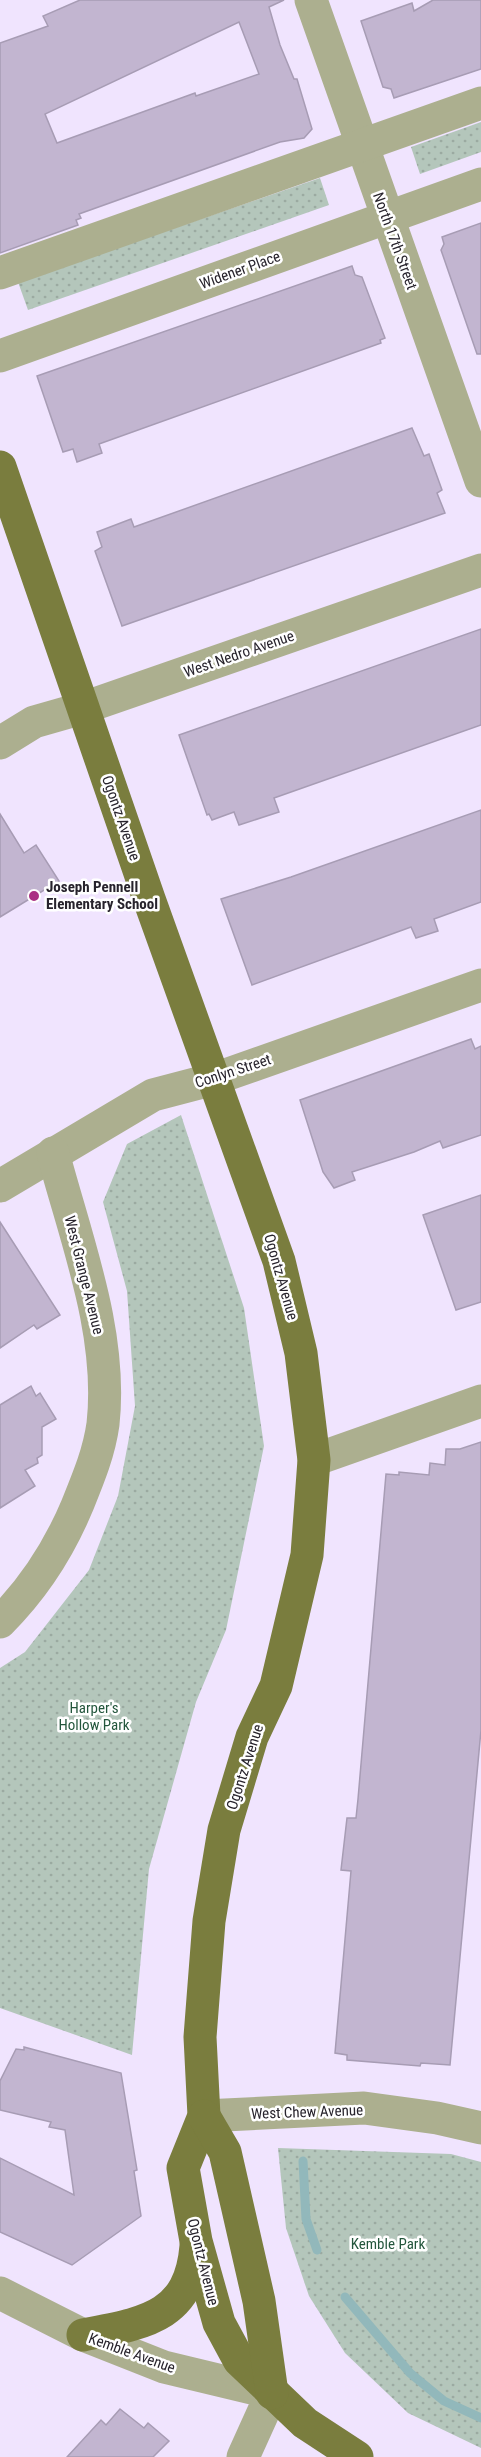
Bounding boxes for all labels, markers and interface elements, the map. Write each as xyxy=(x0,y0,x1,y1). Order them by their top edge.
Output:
street label: North 17th Street xyxy=(369,190,421,292)
street label: Widener Place xyxy=(197,247,283,293)
street label: West Nedro Avenue xyxy=(182,627,296,681)
street label: Ogontz Avenue xyxy=(98,773,144,863)
place label: Joseph Pennell Elementary School xyxy=(46,878,158,913)
marker: Joseph Pennell Elementary School xyxy=(27,889,41,903)
street label: Conlyn Street xyxy=(193,1050,273,1092)
street label: West Grange Avenue xyxy=(61,1214,107,1336)
street label: Ogontz Avenue xyxy=(260,1232,302,1322)
park label: Harper's Hollow Park xyxy=(58,1699,130,1734)
street label: Ogontz Avenue xyxy=(223,1722,267,1812)
street label: West Chew Avenue xyxy=(251,2101,363,2123)
street label: Ogontz Avenue xyxy=(184,2217,222,2307)
park label: Kemble Park xyxy=(351,2235,425,2253)
street label: Kemble Avenue xyxy=(86,2329,178,2377)

